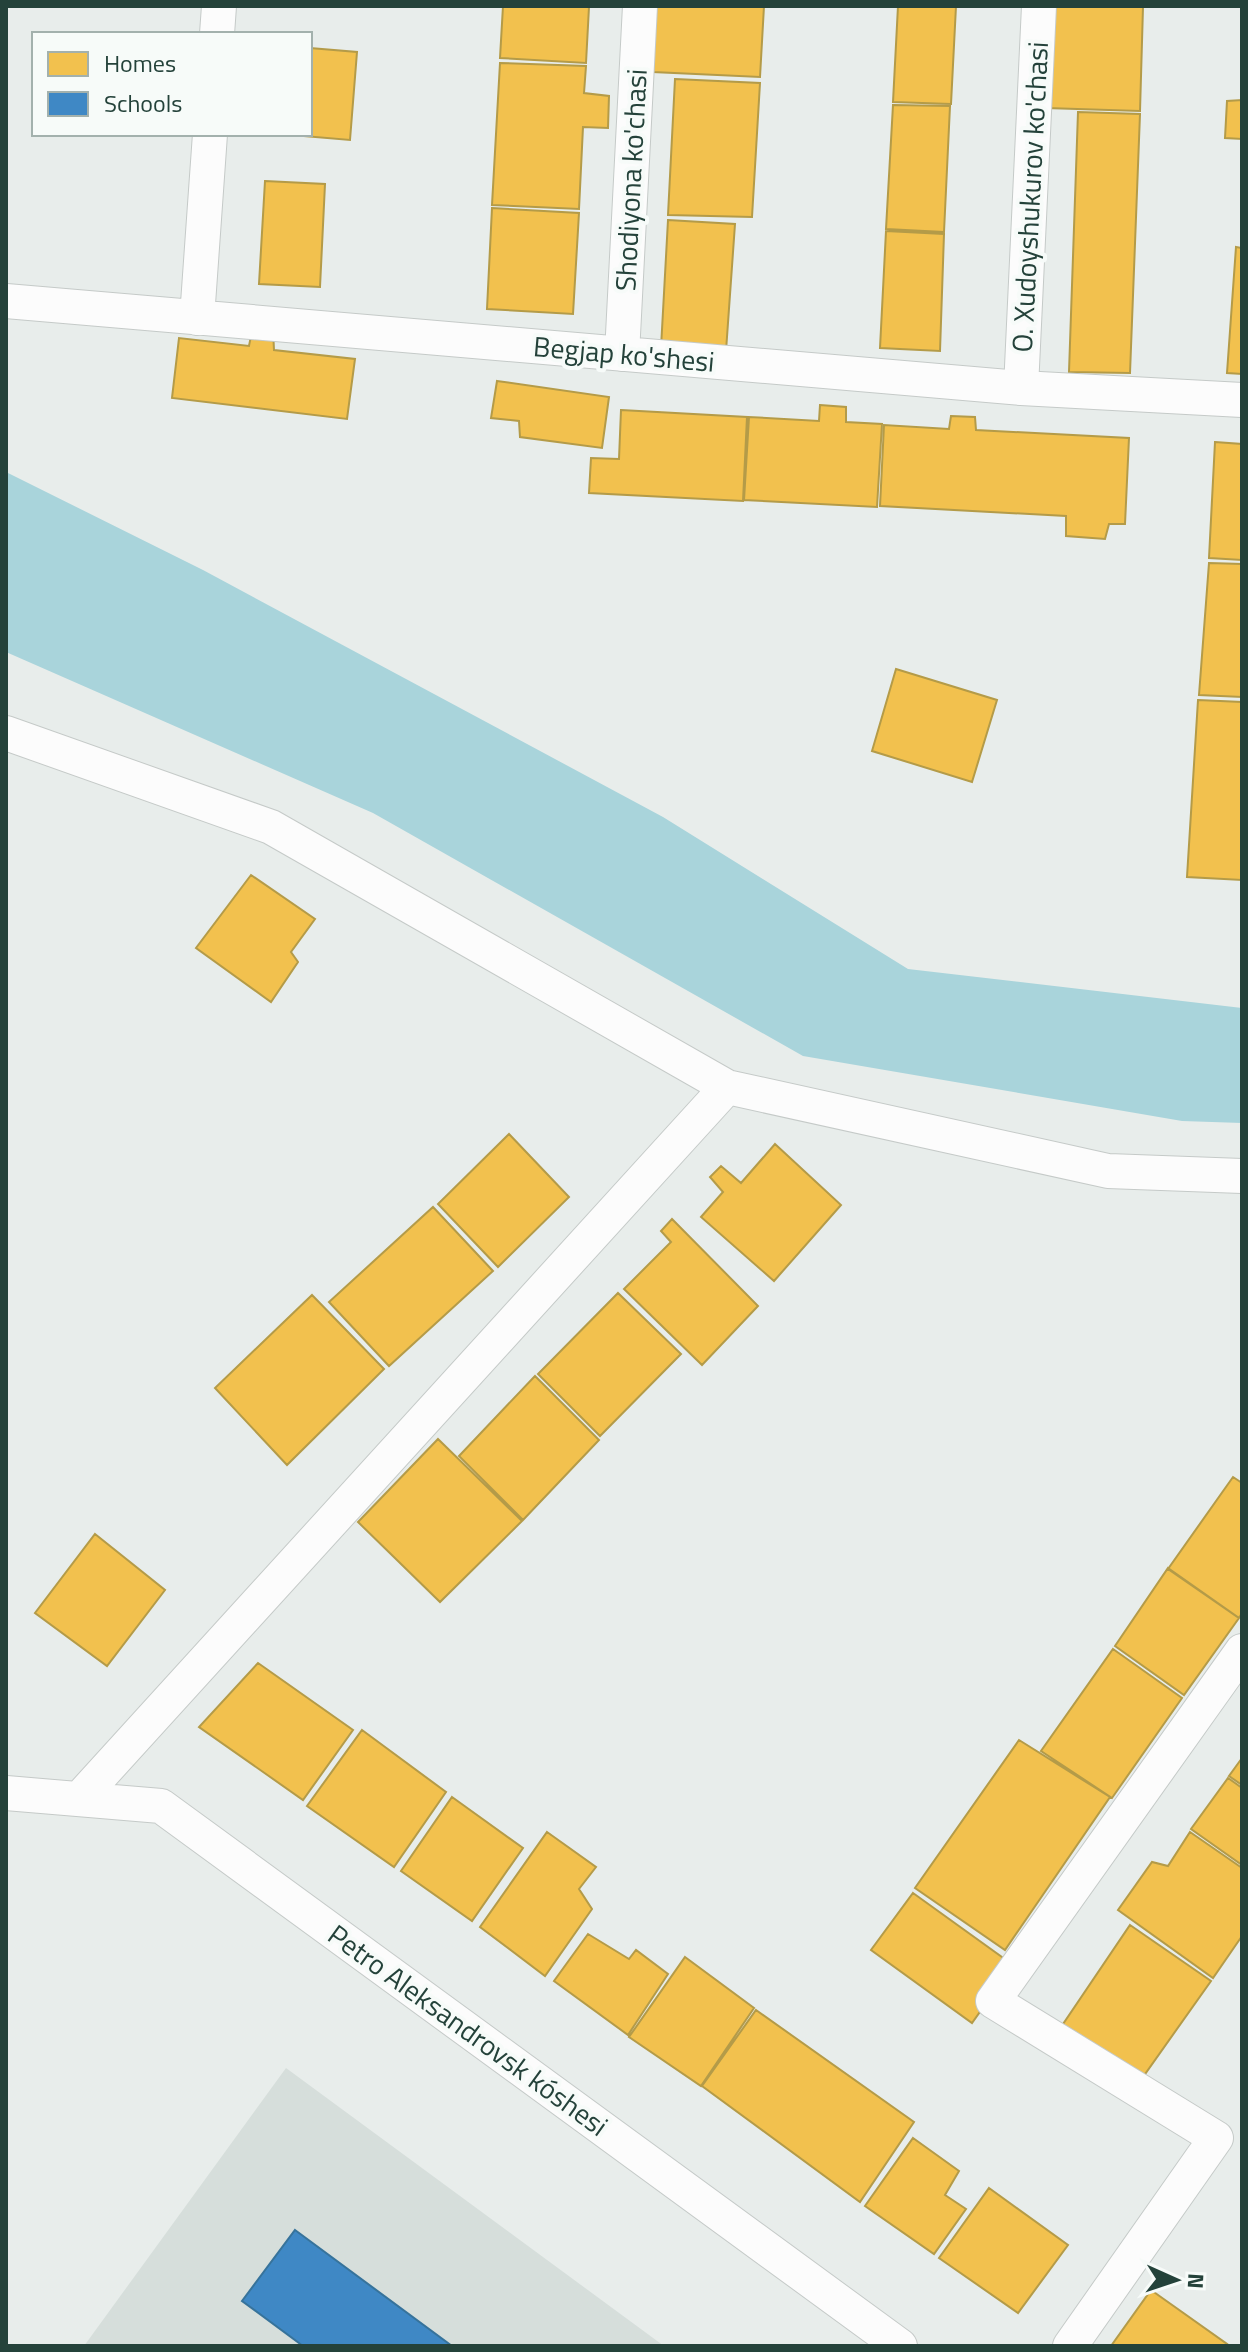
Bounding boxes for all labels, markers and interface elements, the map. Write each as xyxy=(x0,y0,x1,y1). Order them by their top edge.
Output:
legend xyxy=(32,32,312,136)
street label: O. Xudoyshukurov ko'chasi xyxy=(1000,41,1059,353)
text: Homes xyxy=(104,45,176,81)
street label: Shodiyona ko'chasi xyxy=(603,68,658,292)
text: Schools xyxy=(104,85,182,121)
street label: Begjap ko'shesi xyxy=(532,324,716,383)
street label: Petro Aleksandrovsk kóshesi xyxy=(319,1913,617,2146)
north arrow xyxy=(1136,2240,1216,2320)
text: N xyxy=(1179,2273,1213,2290)

